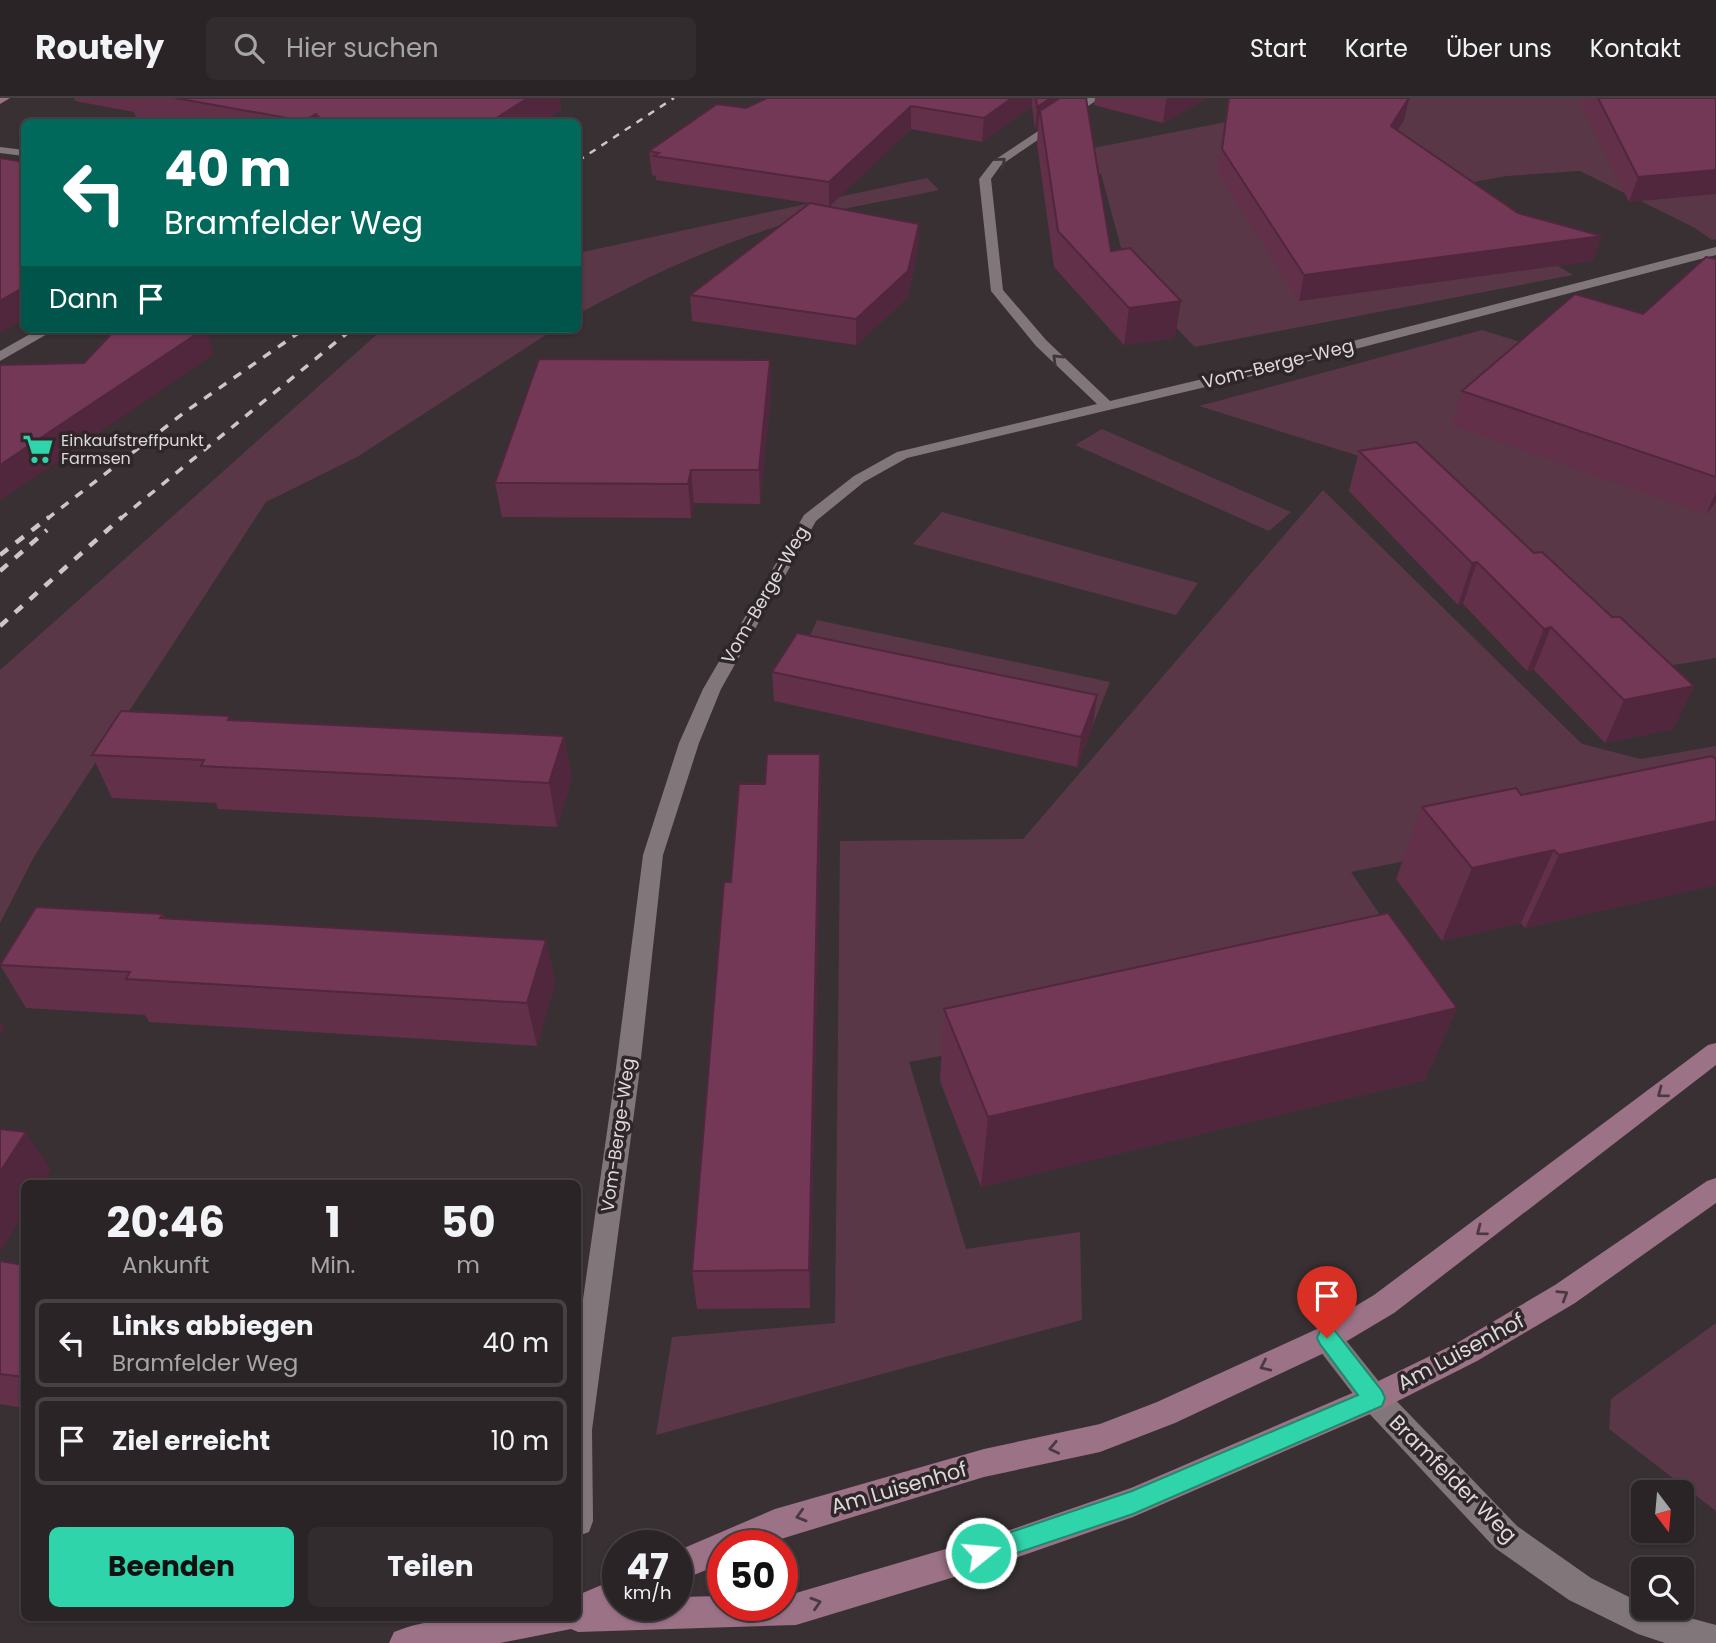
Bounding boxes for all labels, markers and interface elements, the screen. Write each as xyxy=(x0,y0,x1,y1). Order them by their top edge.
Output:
search box xyxy=(206,17,696,80)
text: Routely xyxy=(35,24,164,71)
icon: search xyxy=(230,29,268,67)
text: Hier suchen xyxy=(286,30,439,66)
text: Start xyxy=(1250,32,1307,65)
text: Karte xyxy=(1345,32,1408,65)
text: Über uns xyxy=(1446,32,1552,65)
text: Kontakt xyxy=(1590,32,1681,65)
text: 40 m xyxy=(164,135,291,203)
icon: left xyxy=(49,147,140,238)
one-way arrow xyxy=(993,158,1006,170)
text: Bramfelder Weg xyxy=(164,200,423,245)
icon: arrive xyxy=(132,280,170,318)
text: Dann xyxy=(49,281,118,317)
street label: Vom-Berge-Weg xyxy=(1200,333,1356,394)
one-way arrow xyxy=(1053,355,1066,367)
place label: Einkaufstreffpunkt Farmsen xyxy=(61,429,204,470)
supermarket icon: Einkaufstreffpunkt Farmsen xyxy=(21,432,55,466)
street label: Vom-Berge-Weg xyxy=(715,521,814,668)
street label: Vom-Berge-Weg xyxy=(594,1056,641,1214)
one-way arrow xyxy=(1657,1085,1669,1098)
text: 20:46 xyxy=(106,1193,225,1252)
text: 1 xyxy=(325,1193,341,1252)
text: 50 xyxy=(441,1193,496,1252)
one-way arrow xyxy=(1476,1223,1488,1235)
text: Ankunft xyxy=(122,1249,209,1281)
text: Min. xyxy=(310,1249,355,1281)
text: m xyxy=(456,1249,480,1281)
pin xyxy=(1297,1266,1357,1338)
icon: arrive xyxy=(1308,1277,1346,1315)
one-way arrow xyxy=(1555,1290,1568,1303)
street label: Am Luisenhof xyxy=(1392,1306,1530,1397)
text: Links abbiegen xyxy=(112,1308,314,1344)
icon: left xyxy=(53,1324,91,1362)
text: 40 m xyxy=(483,1325,549,1361)
text: Bramfelder Weg xyxy=(112,1347,298,1379)
one-way arrow xyxy=(1260,1358,1272,1372)
street label: Bramfelder Weg xyxy=(1383,1408,1524,1549)
icon: arrive xyxy=(53,1422,91,1460)
text: Ziel erreicht xyxy=(112,1423,270,1459)
text: 10 m xyxy=(491,1423,549,1459)
one-way arrow xyxy=(1048,1440,1060,1454)
street label: Am Luisenhof xyxy=(827,1454,970,1521)
north arrow xyxy=(1631,1480,1694,1544)
map controls xyxy=(1631,1480,1694,1620)
one-way arrow xyxy=(795,1508,807,1523)
position arrow xyxy=(944,1516,1018,1590)
button: Beenden xyxy=(49,1527,294,1607)
button: Teilen xyxy=(308,1527,553,1607)
speed limit sign: 50 xyxy=(707,1530,798,1621)
text: 47 xyxy=(626,1542,669,1591)
button: search xyxy=(1631,1557,1694,1620)
text: km/h xyxy=(624,1580,671,1605)
one-way arrow xyxy=(810,1596,822,1611)

